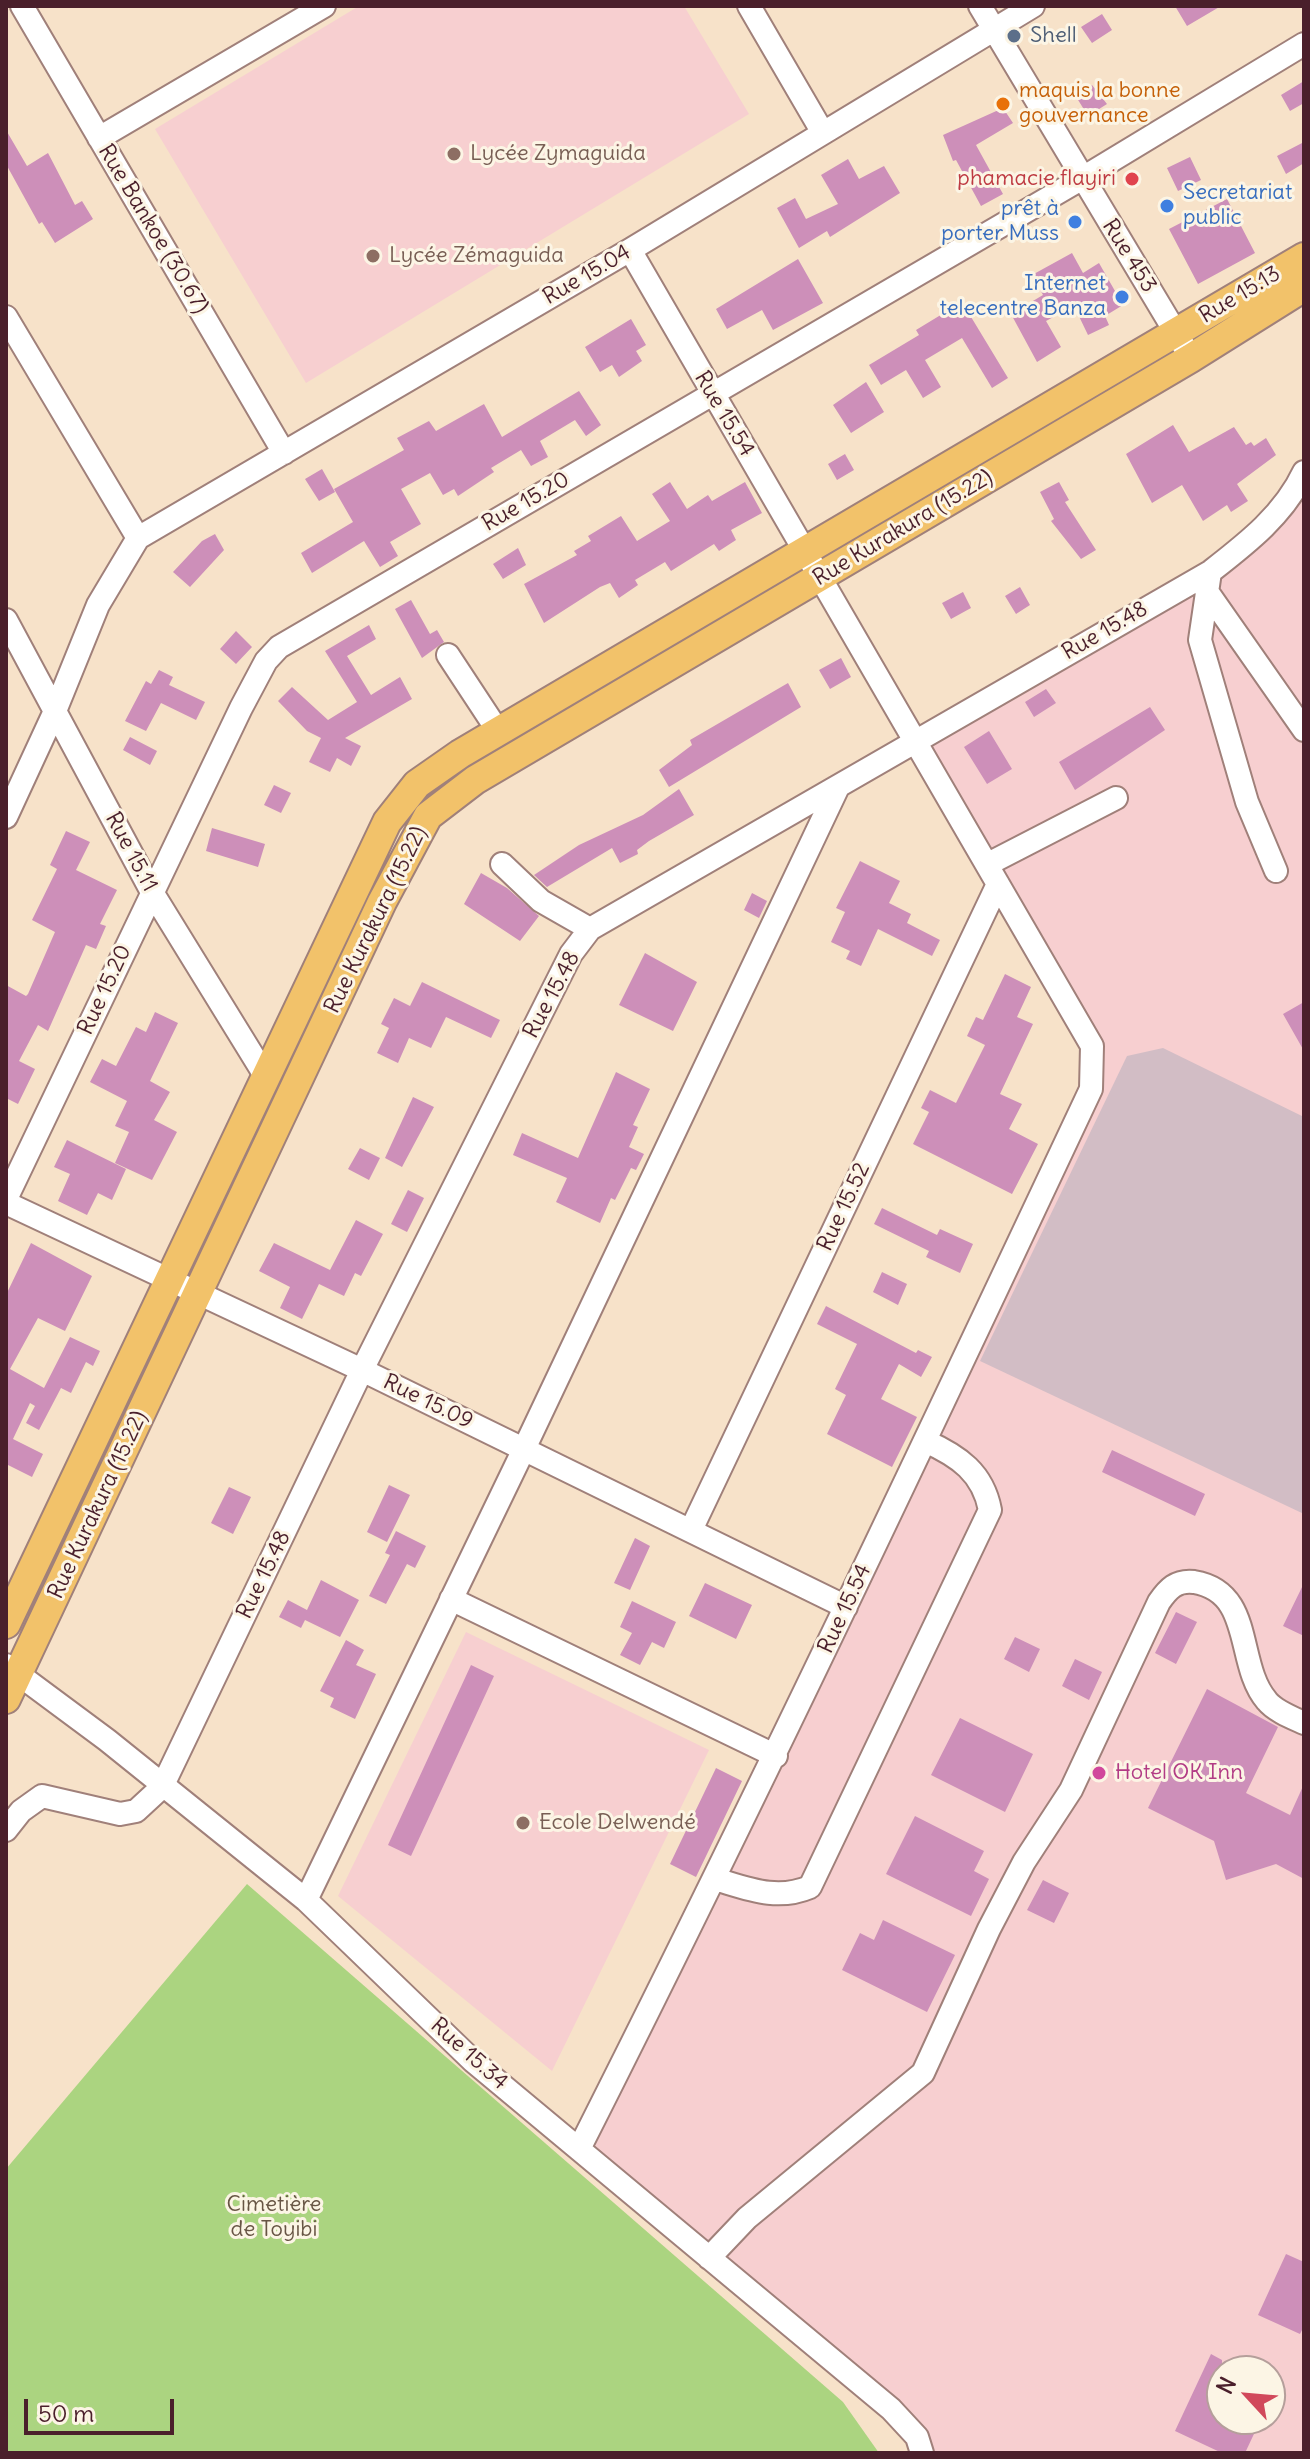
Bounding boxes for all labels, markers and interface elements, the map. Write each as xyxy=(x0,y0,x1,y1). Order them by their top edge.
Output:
place label: Shell xyxy=(1030,23,1077,49)
marker: Shell xyxy=(1005,27,1023,45)
place label: maquis la bonne gouvernance xyxy=(1019,78,1181,130)
marker: maquis la bonne gouvernance xyxy=(994,95,1012,113)
street label: Rue Bankoe (30.67) xyxy=(92,140,214,318)
place label: Lycée Zymaguida xyxy=(470,141,646,167)
marker: Lycée Zymaguida xyxy=(445,145,463,163)
place label: phamacie flayiri xyxy=(957,166,1116,192)
marker: phamacie flayiri xyxy=(1123,170,1141,188)
place label: Secretariat public xyxy=(1183,180,1292,232)
place label: prêt à porter Muss xyxy=(941,196,1059,248)
marker: Secretariat public xyxy=(1158,197,1176,215)
marker: prêt à porter Muss xyxy=(1066,213,1084,231)
street label: Rue 453 xyxy=(1096,214,1162,298)
street label: Rue 15.04 xyxy=(538,239,636,311)
place label: Lycée Zémaguida xyxy=(389,243,564,269)
marker: Lycée Zémaguida xyxy=(364,247,382,265)
street label: Rue 15.13 xyxy=(1195,261,1285,329)
place label: Internet telecentre Banza xyxy=(940,271,1106,322)
marker: Internet telecentre Banza xyxy=(1113,288,1131,306)
street label: Rue 15.54 xyxy=(688,366,760,462)
street label: Rue Kurakura (15.22) xyxy=(809,464,997,592)
street label: Rue 15.20 xyxy=(478,467,574,537)
street label: Rue 15.48 xyxy=(1057,596,1153,666)
street label: Rue 15.11 xyxy=(99,808,163,896)
street label: Rue Kurakura (15.22) xyxy=(319,822,433,1018)
street label: Rue 15.20 xyxy=(73,941,137,1039)
street label: Rue 15.48 xyxy=(518,947,586,1043)
street label: Rue 15.52 xyxy=(812,1159,876,1255)
street label: Rue 15.09 xyxy=(379,1369,477,1435)
street label: Rue Kurakura (15.22) xyxy=(43,1407,153,1603)
street label: Rue 15.48 xyxy=(231,1527,297,1623)
street label: Rue 15.54 xyxy=(813,1560,877,1658)
place label: Hotel OK Inn xyxy=(1115,1760,1243,1786)
marker: Hotel OK Inn xyxy=(1090,1764,1108,1782)
place label: Ecole Delwendé xyxy=(539,1810,696,1836)
marker: Ecole Delwendé xyxy=(514,1814,532,1832)
street label: Rue 15.34 xyxy=(425,2012,513,2096)
park label: Cimetière de Toyibi xyxy=(227,2192,321,2244)
north arrow xyxy=(1206,2355,1286,2435)
text: N xyxy=(1210,2372,1242,2398)
scale bar xyxy=(28,2383,178,2433)
text: 50 m xyxy=(38,2398,94,2428)

